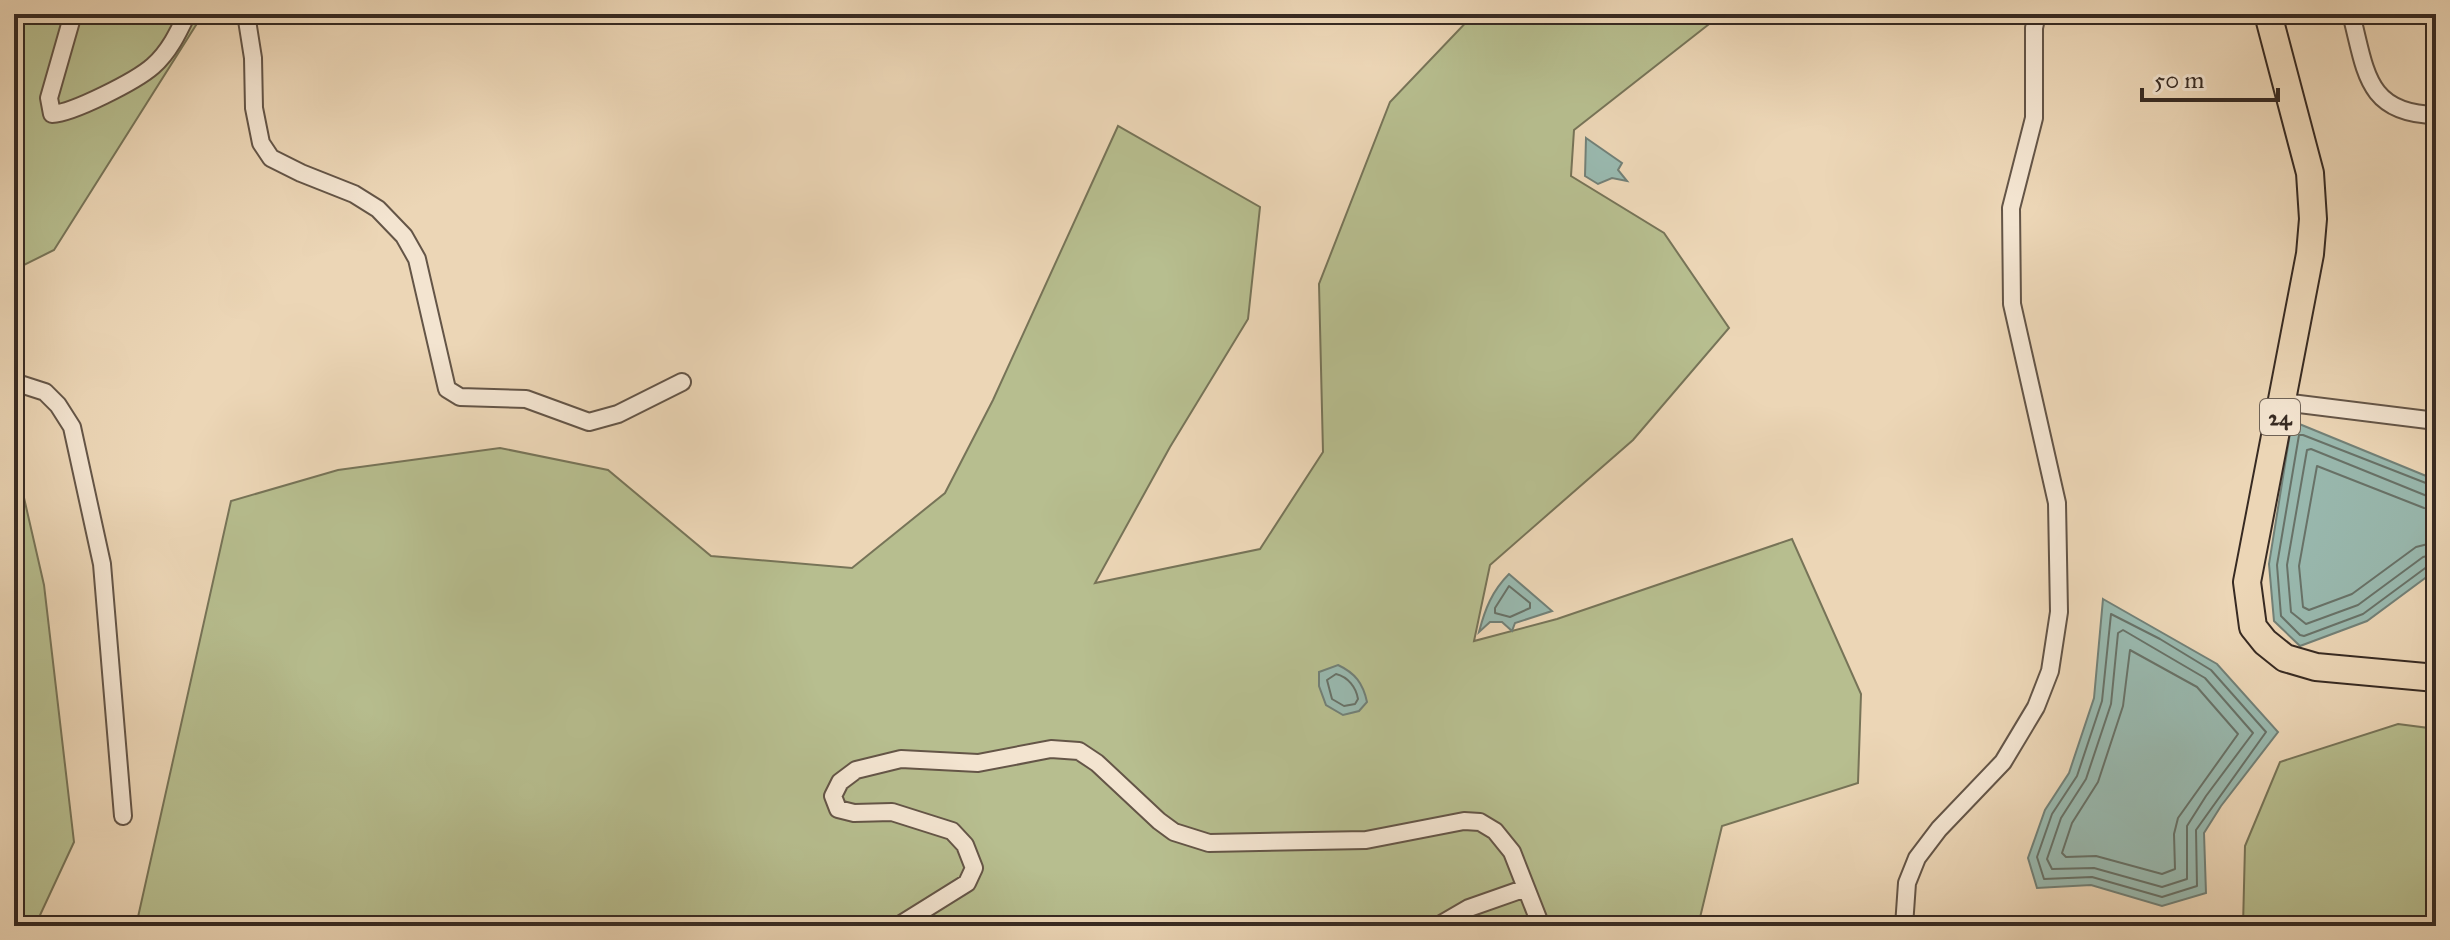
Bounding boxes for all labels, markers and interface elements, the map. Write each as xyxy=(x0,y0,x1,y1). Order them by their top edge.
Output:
scale bar xyxy=(2142,52,2278,102)
text: 50 m xyxy=(2154,65,2204,95)
road number: 24 xyxy=(2260,399,2300,435)

